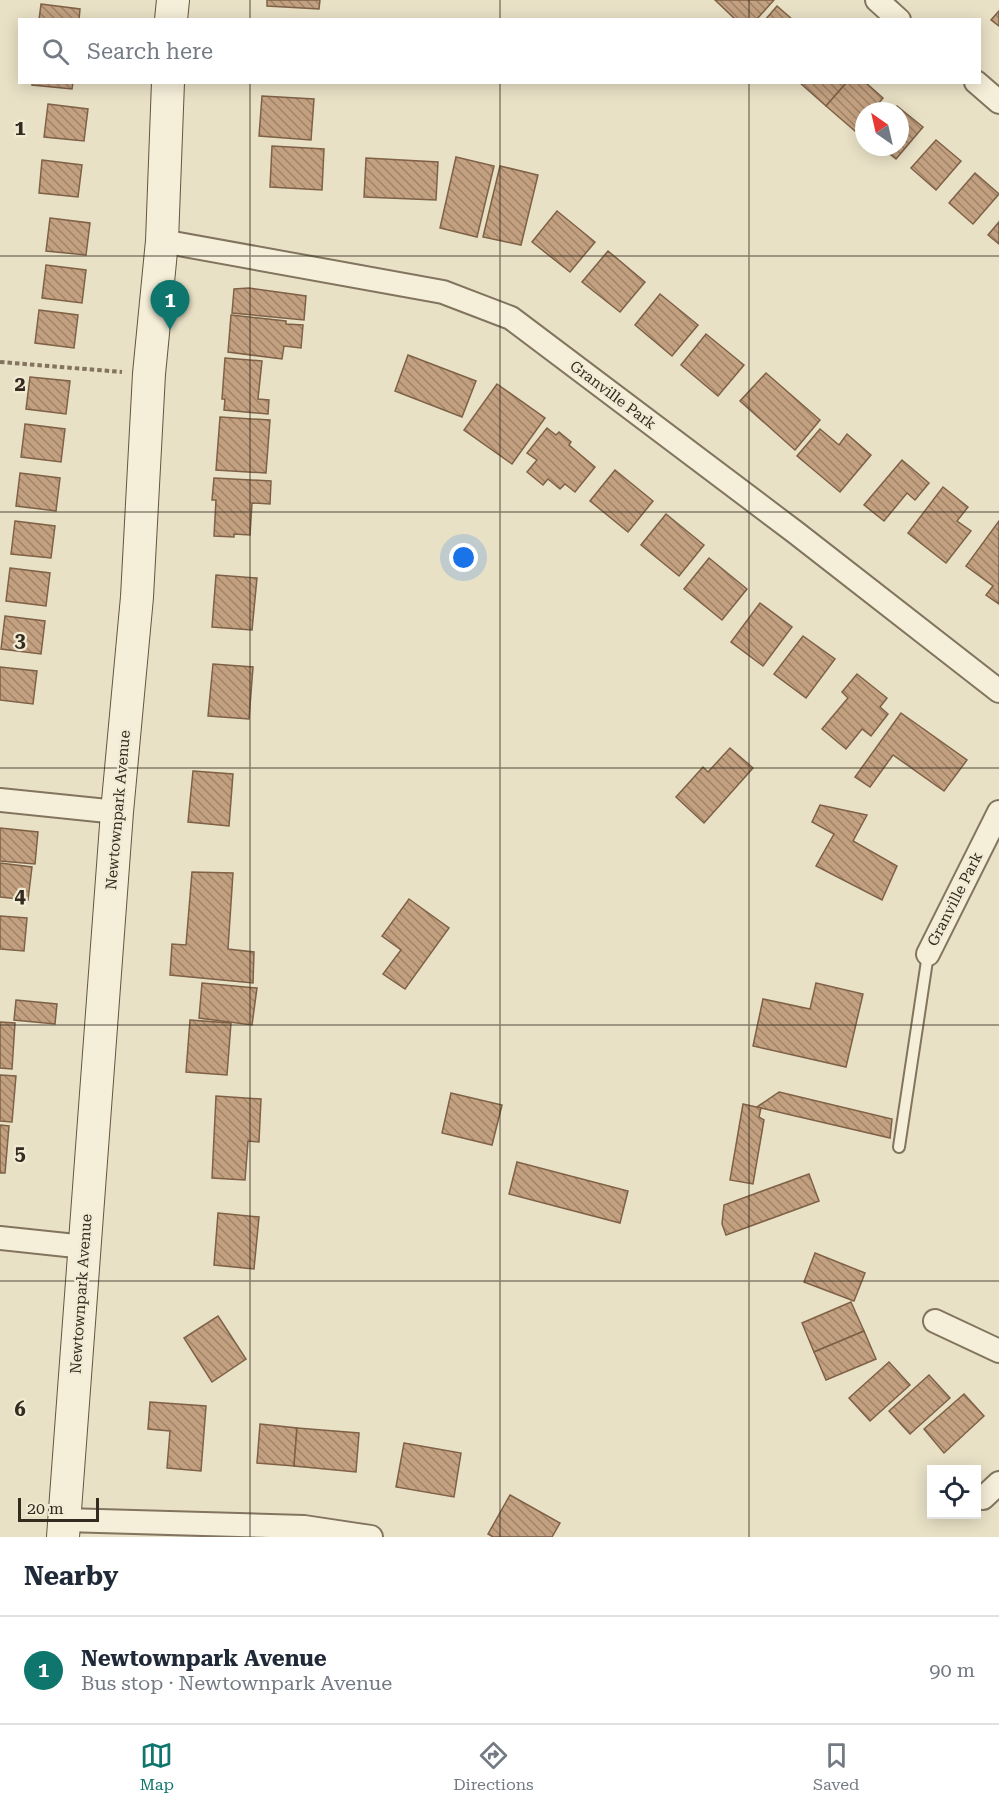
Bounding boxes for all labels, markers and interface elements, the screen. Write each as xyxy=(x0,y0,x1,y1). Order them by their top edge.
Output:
search box xyxy=(18,18,981,84)
icon: search xyxy=(39,35,72,68)
text: Search here xyxy=(87,39,213,64)
north arrow xyxy=(855,102,909,156)
text: 1 xyxy=(14,116,26,140)
pin: 1 xyxy=(150,280,190,330)
street label: Granville Park xyxy=(566,357,660,434)
text: 2 xyxy=(14,372,26,396)
your location xyxy=(449,543,478,572)
text: 3 xyxy=(14,628,26,652)
street label: Newtownpark Avenue xyxy=(102,729,134,891)
street label: Granville Park xyxy=(924,848,987,949)
text: 4 xyxy=(14,884,26,908)
text: 5 xyxy=(14,1141,26,1165)
street label: Newtownpark Avenue xyxy=(66,1213,96,1375)
text: 6 xyxy=(14,1397,26,1421)
map controls xyxy=(927,1465,981,1519)
button: locate xyxy=(927,1465,981,1519)
scale bar xyxy=(18,1495,99,1522)
text: 20 m xyxy=(27,1499,64,1518)
text: Nearby xyxy=(24,1561,118,1591)
text: Newtownpark Avenue xyxy=(81,1646,327,1671)
text: 1 xyxy=(38,1658,49,1682)
text: 90 m xyxy=(929,1658,975,1682)
text: Bus stop · Newtownpark Avenue xyxy=(81,1671,392,1695)
tab: Map xyxy=(140,1739,174,1794)
tab: Directions xyxy=(453,1739,534,1794)
tab: Saved xyxy=(813,1739,859,1794)

